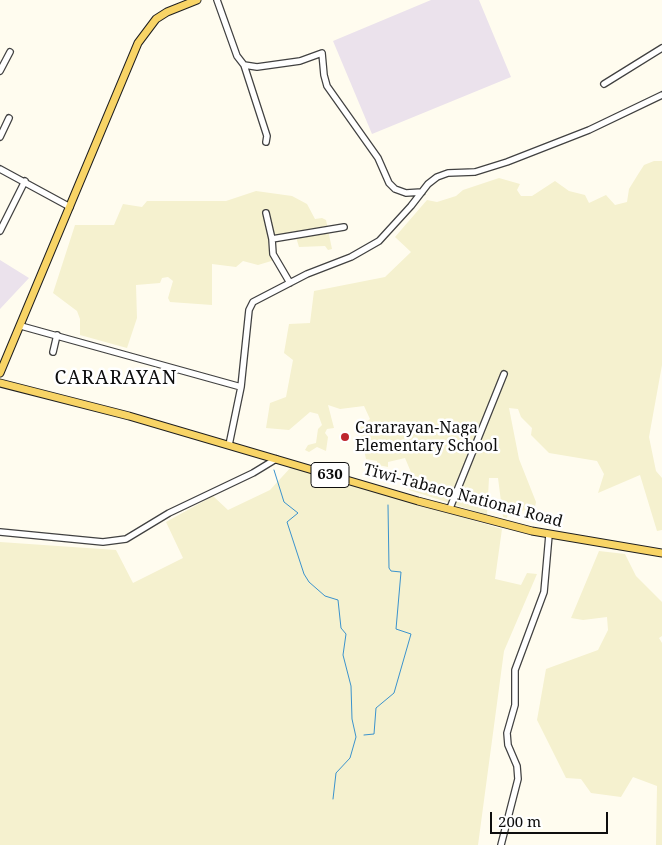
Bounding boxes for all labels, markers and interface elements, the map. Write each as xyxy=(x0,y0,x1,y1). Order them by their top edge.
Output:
district label: CARARAYAN xyxy=(53,368,179,390)
place label: Cararayan-Naga Elementary School xyxy=(355,418,498,456)
marker: Cararayan-Naga Elementary School xyxy=(339,431,351,443)
street label: Tiwi-Tabaco National Road xyxy=(361,460,565,532)
road number: 630 xyxy=(311,462,349,488)
scale bar xyxy=(492,802,610,834)
text: 200 m xyxy=(498,811,541,831)

